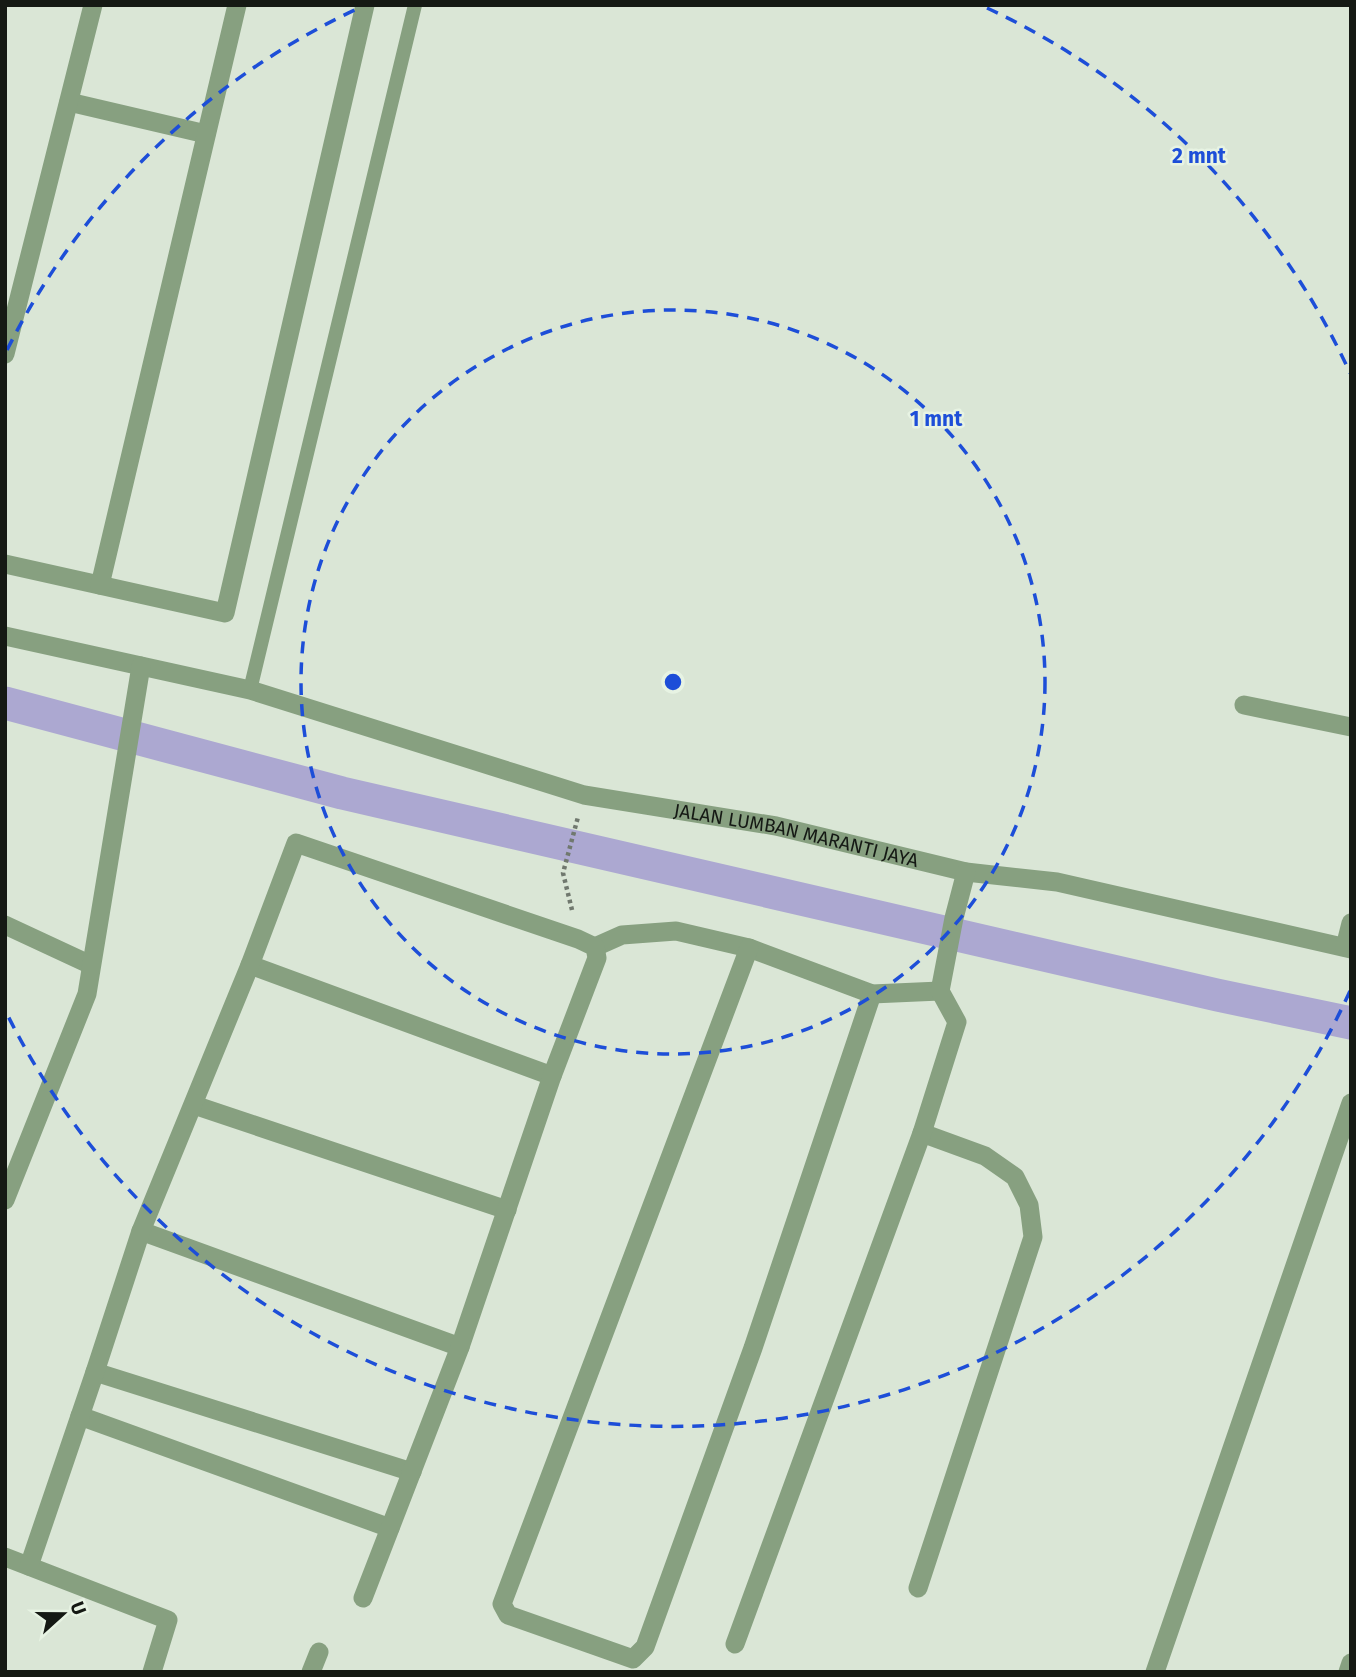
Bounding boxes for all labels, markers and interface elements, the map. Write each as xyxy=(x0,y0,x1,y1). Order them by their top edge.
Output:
text: 2 mnt xyxy=(1172,143,1227,169)
text: 1 mnt xyxy=(910,406,963,432)
centre of rings xyxy=(661,670,685,694)
street label: JALAN LUMBAN MARANTI JAYA xyxy=(672,798,921,872)
north arrow xyxy=(28,1579,98,1649)
text: U xyxy=(65,1598,91,1618)

